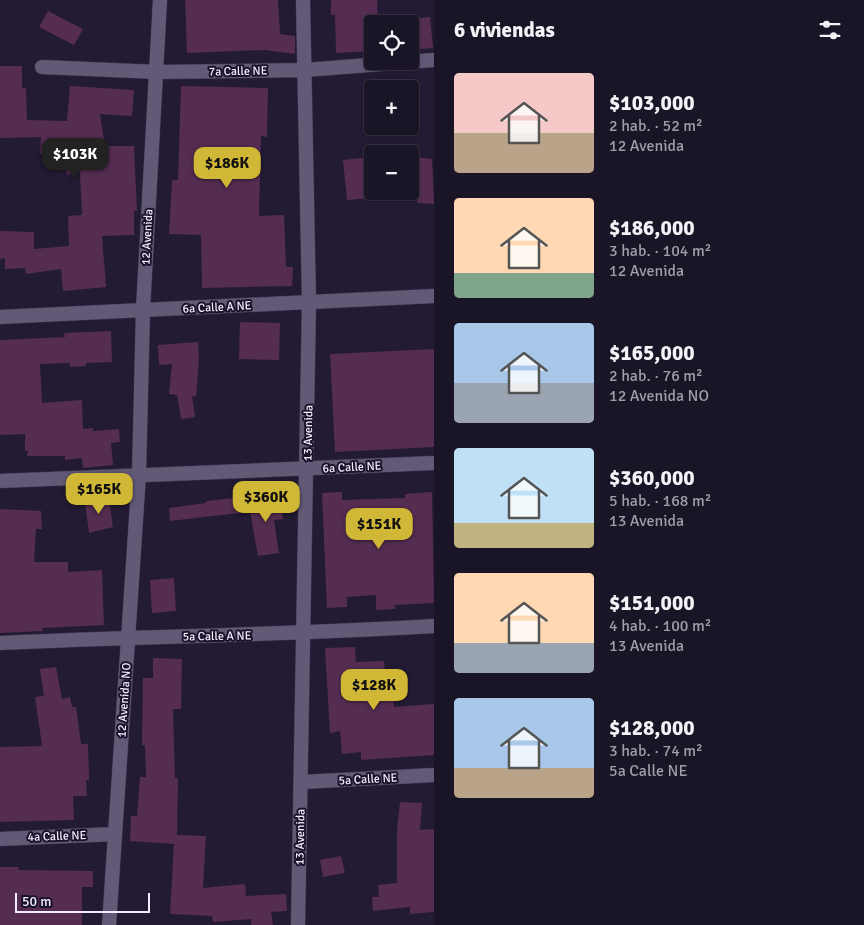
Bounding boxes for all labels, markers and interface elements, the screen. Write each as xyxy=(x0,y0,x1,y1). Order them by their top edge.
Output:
map controls xyxy=(364,15,419,200)
button: locate xyxy=(364,15,419,70)
icon: filters xyxy=(816,16,844,44)
text: 6 viviendas xyxy=(454,17,555,43)
street label: 7a Calle NE xyxy=(208,63,268,80)
button: + xyxy=(364,80,419,135)
text: $103,000 xyxy=(609,90,695,116)
icon: home xyxy=(494,93,554,153)
text: 2 hab. · 52 m² xyxy=(609,116,703,136)
text: 12 Avenida xyxy=(609,136,684,156)
pin: $103K xyxy=(40,138,110,180)
text: $103K xyxy=(53,144,97,164)
button: − xyxy=(364,145,419,200)
pin: $186K xyxy=(192,146,262,189)
text: $186K xyxy=(205,153,249,173)
street label: 12 Avenida xyxy=(139,209,156,266)
text: $186,000 xyxy=(609,215,695,241)
icon: home xyxy=(494,218,554,278)
text: 3 hab. · 104 m² xyxy=(609,241,711,261)
text: 12 Avenida xyxy=(609,261,684,281)
street label: 6a Calle A NE xyxy=(182,298,252,317)
text: $165,000 xyxy=(609,340,695,366)
icon: home xyxy=(494,343,554,403)
text: 2 hab. · 76 m² xyxy=(609,366,703,386)
text: 12 Avenida NO xyxy=(609,386,709,406)
street label: 13 Avenida xyxy=(301,405,316,461)
street label: 6a Calle NE xyxy=(322,458,382,477)
text: $360,000 xyxy=(609,465,695,491)
icon: home xyxy=(494,468,554,528)
pin: $165K xyxy=(64,472,134,515)
text: $165K xyxy=(77,479,121,499)
pin: $360K xyxy=(231,480,301,523)
text: $360K xyxy=(244,487,288,507)
text: 5 hab. · 168 m² xyxy=(609,491,711,511)
pin: $151K xyxy=(344,508,414,550)
text: 13 Avenida xyxy=(609,511,684,531)
text: $151K xyxy=(357,514,401,534)
text: $151,000 xyxy=(609,590,695,616)
icon: home xyxy=(494,593,554,653)
text: 4 hab. · 100 m² xyxy=(609,616,711,636)
street label: 5a Calle A NE xyxy=(182,628,252,645)
text: 13 Avenida xyxy=(609,636,684,656)
street label: 12 Avenida NO xyxy=(114,662,135,738)
pin: $128K xyxy=(339,668,409,711)
text: $128K xyxy=(352,675,396,695)
text: $128,000 xyxy=(609,715,695,741)
icon: home xyxy=(494,718,554,778)
text: 3 hab. · 74 m² xyxy=(609,741,703,761)
text: 5a Calle NE xyxy=(609,761,687,781)
street label: 5a Calle NE xyxy=(338,770,398,789)
street label: 13 Avenida xyxy=(293,809,308,865)
street label: 4a Calle NE xyxy=(27,828,87,845)
scale bar xyxy=(15,890,150,913)
text: 50 m xyxy=(22,893,51,910)

